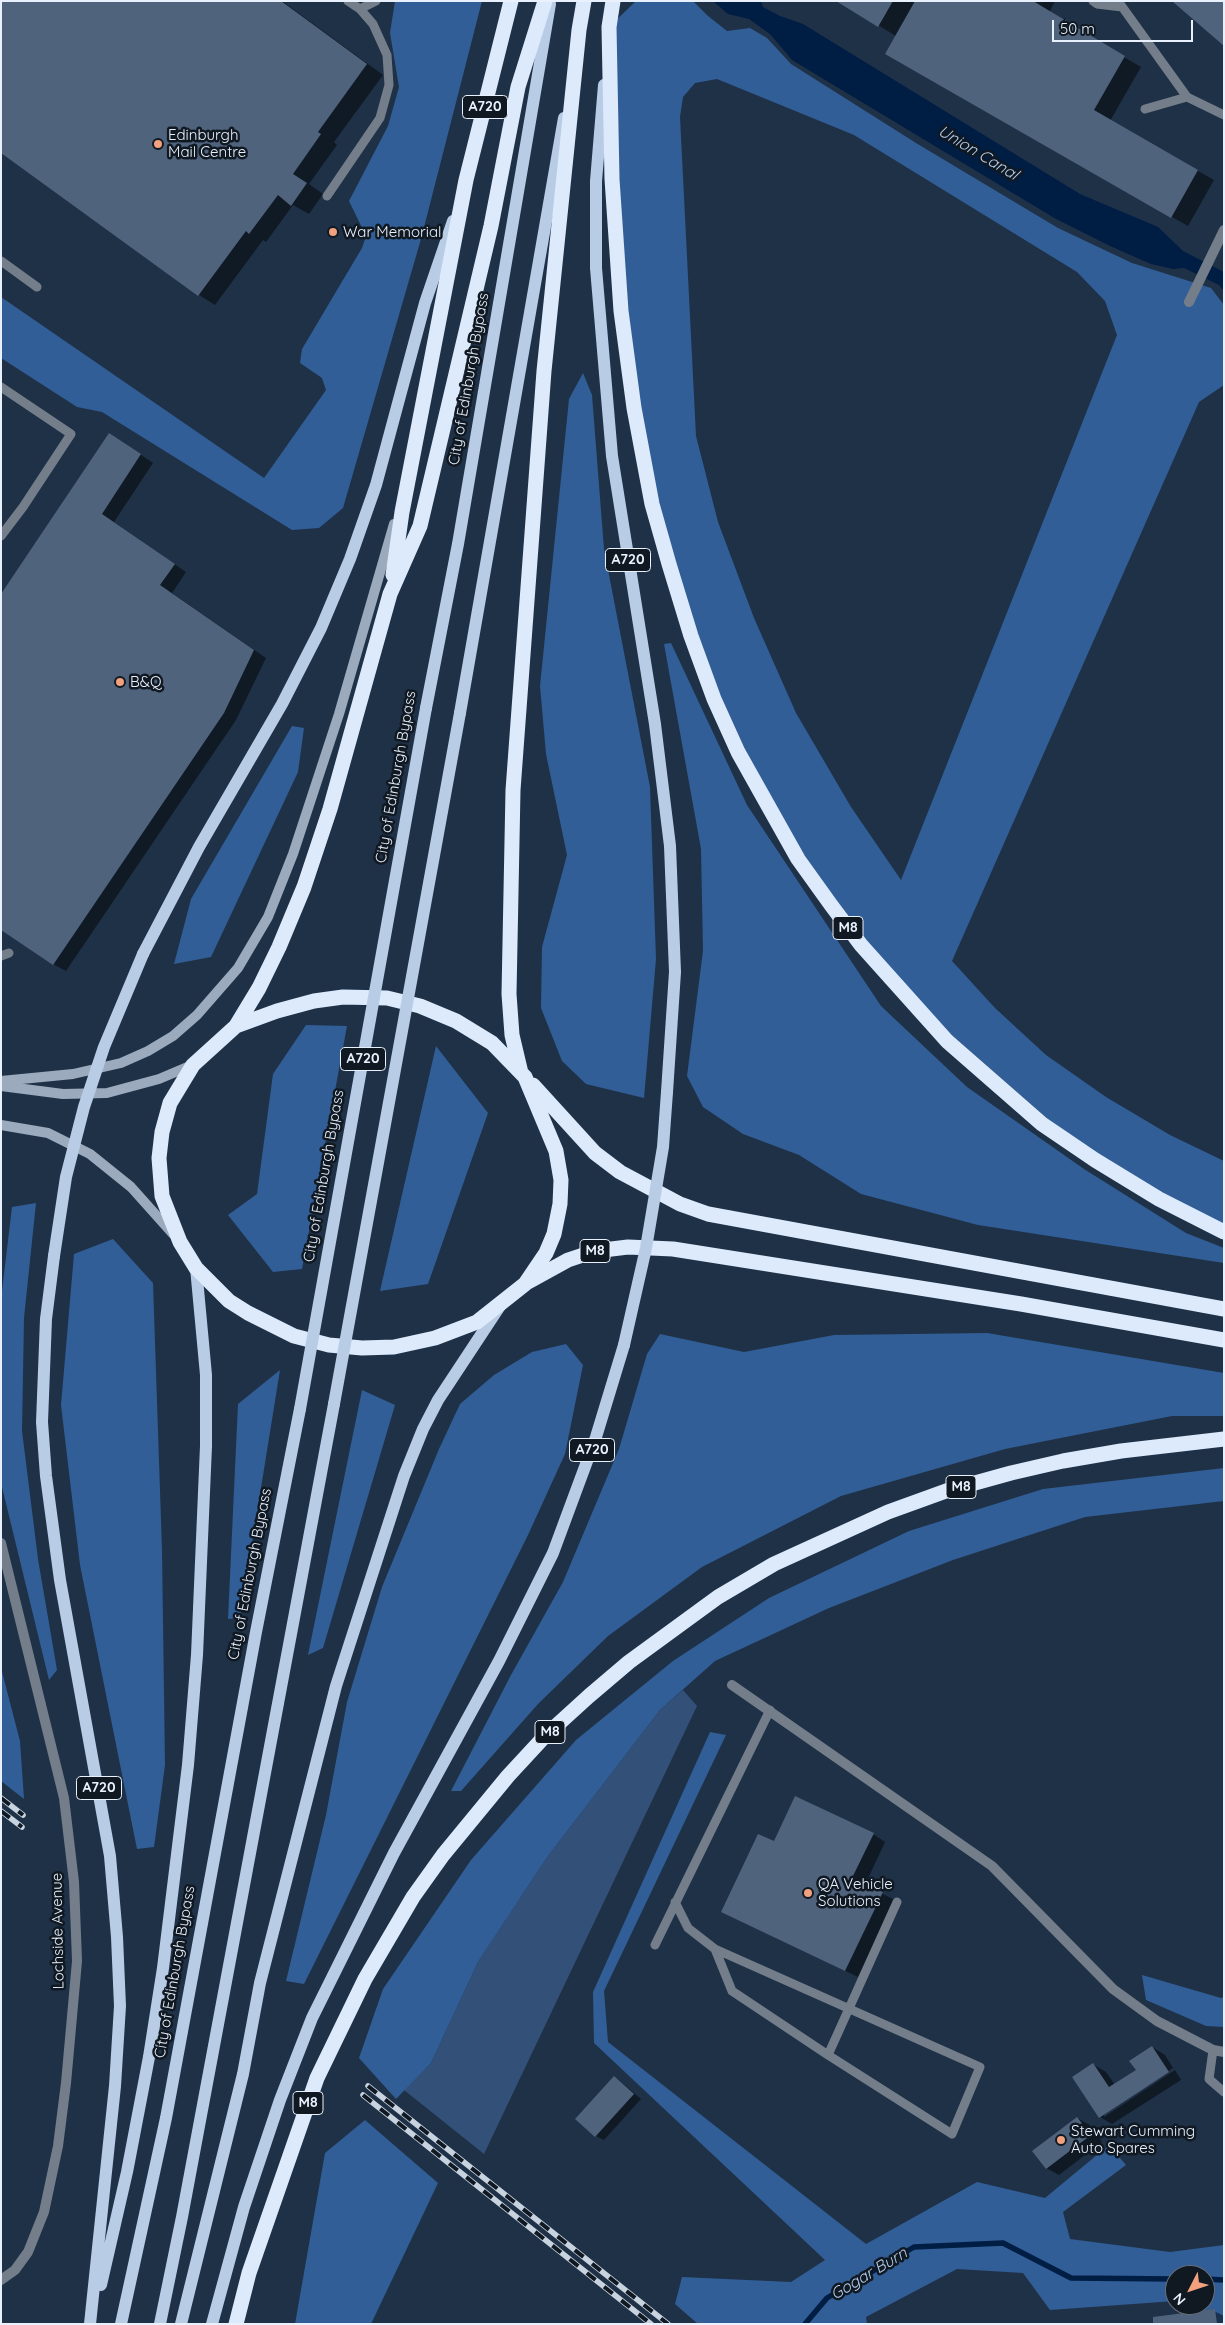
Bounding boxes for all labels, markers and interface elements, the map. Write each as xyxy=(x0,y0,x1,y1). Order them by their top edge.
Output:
scale bar xyxy=(1055,10,1196,42)
text: 50 m xyxy=(1060,19,1095,38)
road number: A720 xyxy=(462,95,508,118)
water label: Union Canal xyxy=(934,122,1022,184)
place label: Edinburgh Mail Centre xyxy=(168,126,246,161)
marker: Edinburgh Mail Centre xyxy=(152,138,164,150)
place label: War Memorial xyxy=(343,223,441,241)
marker: War Memorial xyxy=(327,226,339,238)
street label: City of Edinburgh Bypass xyxy=(445,292,493,466)
road number: A720 xyxy=(606,548,650,572)
place label: B&Q xyxy=(130,673,162,691)
marker: B&Q xyxy=(114,676,126,688)
street label: City of Edinburgh Bypass xyxy=(372,690,420,864)
road number: M8 xyxy=(833,916,863,940)
road number: A720 xyxy=(340,1048,386,1070)
street label: City of Edinburgh Bypass xyxy=(300,1089,348,1263)
road number: M8 xyxy=(580,1240,610,1262)
road number: A720 xyxy=(570,1438,614,1462)
road number: M8 xyxy=(946,1475,976,1498)
street label: City of Edinburgh Bypass xyxy=(225,1487,275,1661)
road number: M8 xyxy=(535,1720,565,1744)
road number: A720 xyxy=(76,1776,122,1800)
street label: Lochside Avenue xyxy=(48,1873,68,1989)
place label: QA Vehicle Solutions xyxy=(818,1875,893,1910)
street label: City of Edinburgh Bypass xyxy=(151,1885,199,2059)
marker: QA Vehicle Solutions xyxy=(802,1887,814,1899)
road number: M8 xyxy=(293,2092,323,2114)
place label: Stewart Cumming Auto Spares xyxy=(1071,2122,1195,2157)
marker: Stewart Cumming Auto Spares xyxy=(1055,2134,1067,2146)
water label: Gogar Burn xyxy=(827,2244,911,2304)
north arrow xyxy=(1165,2265,1215,2315)
text: N xyxy=(1169,2289,1190,2309)

